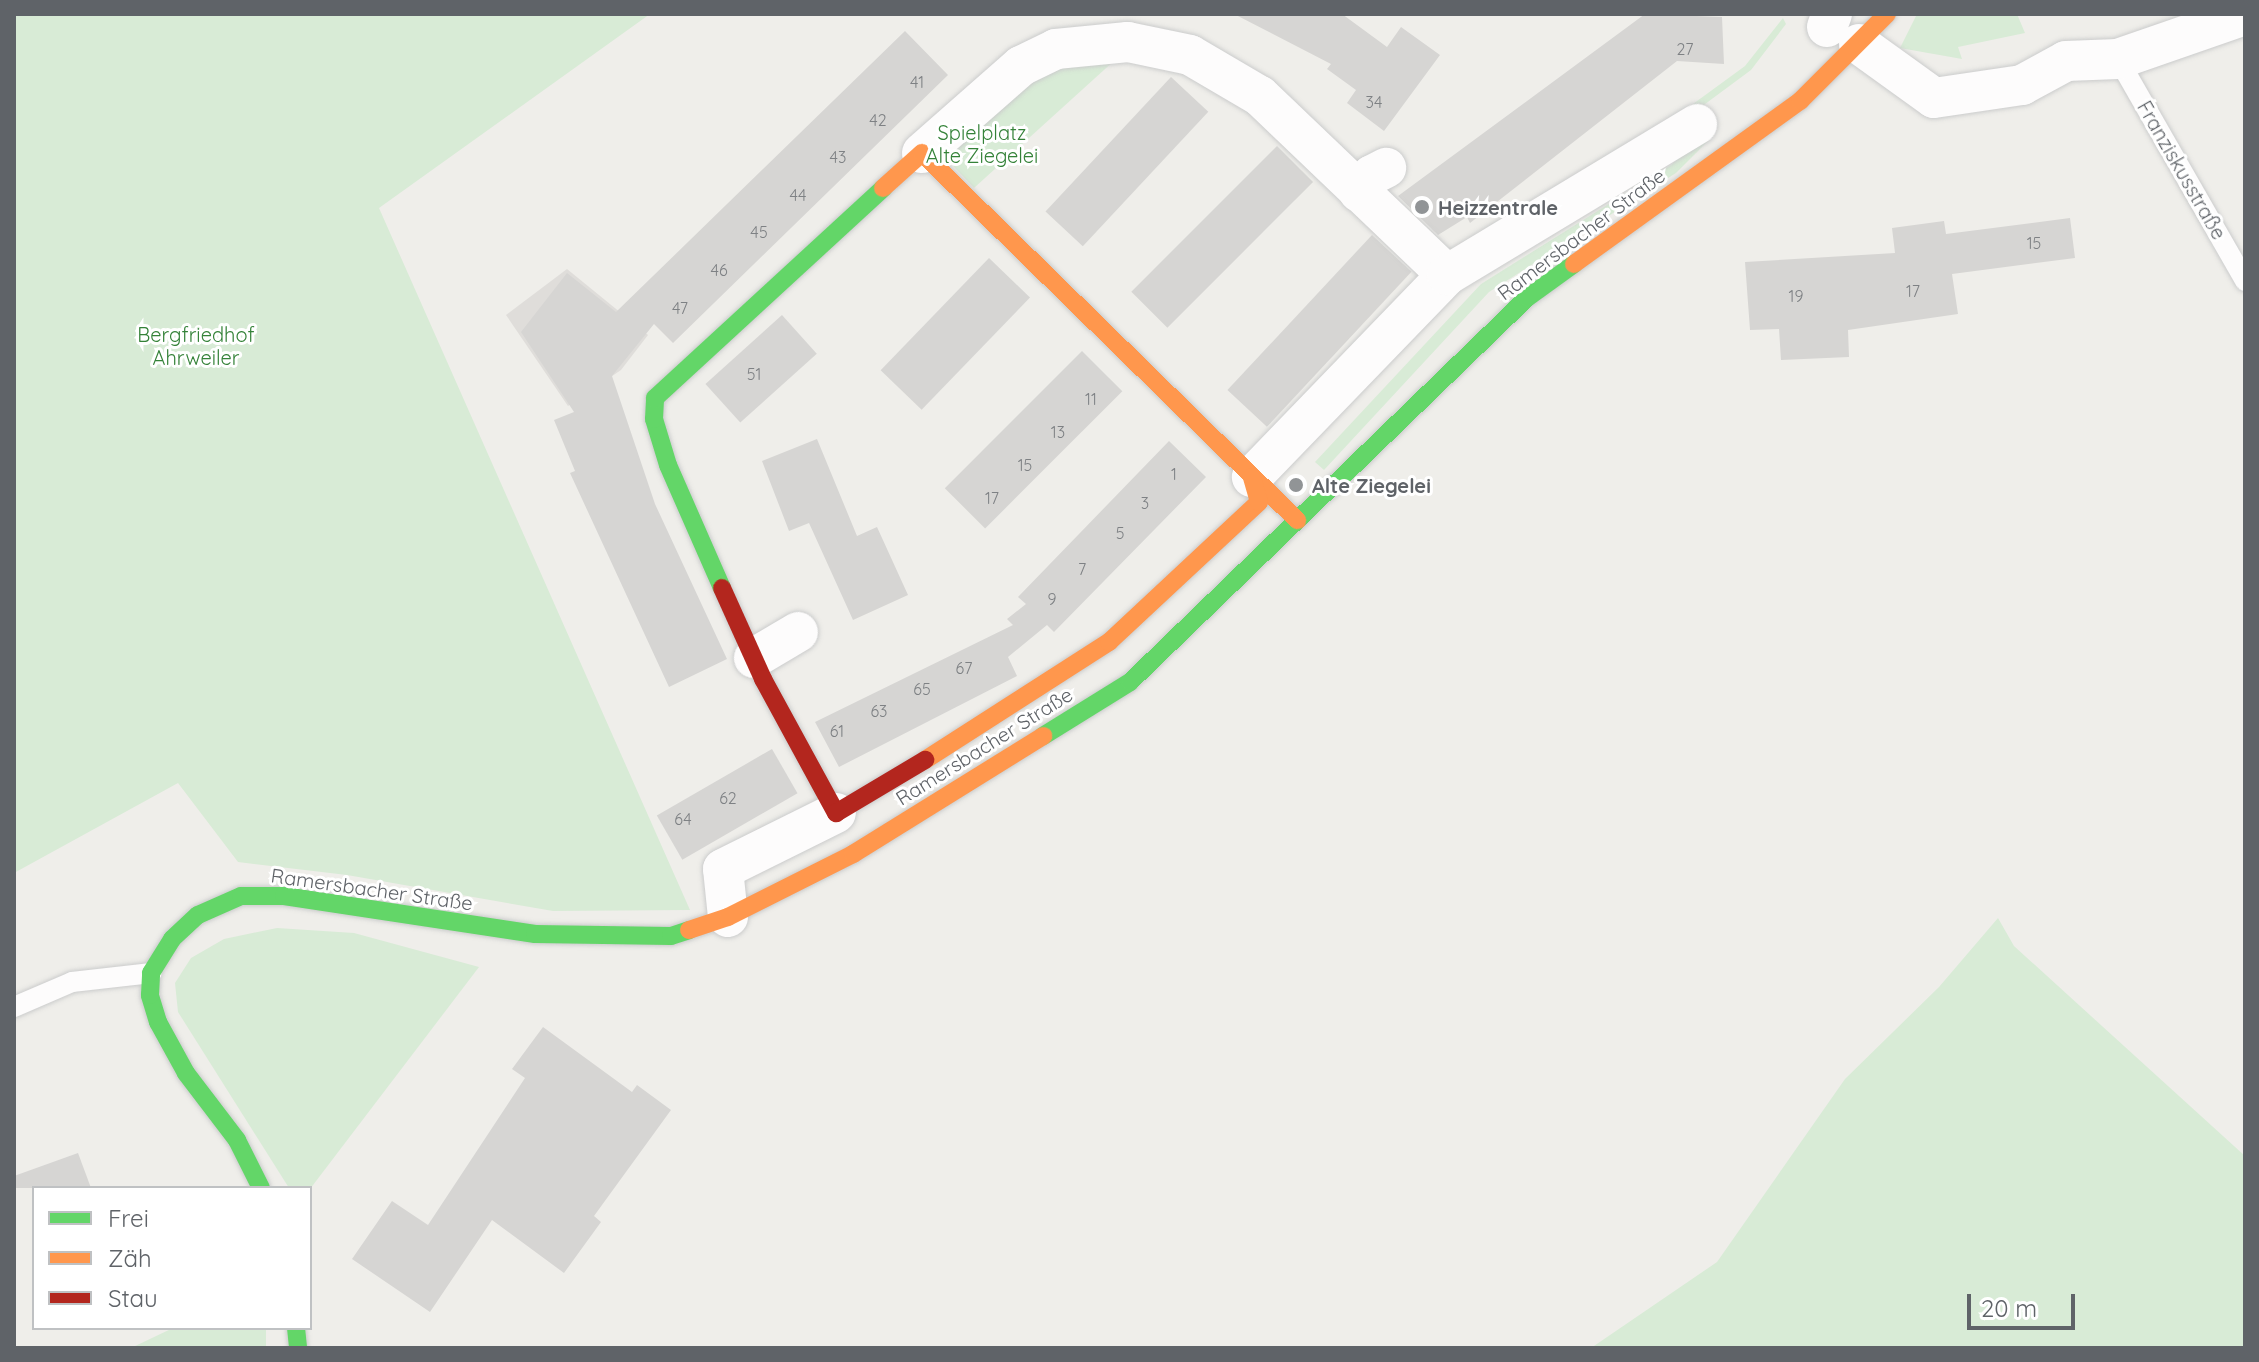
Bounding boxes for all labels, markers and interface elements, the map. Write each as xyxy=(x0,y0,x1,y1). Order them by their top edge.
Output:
house number: 27 xyxy=(1677,39,1693,59)
house number: 41 xyxy=(910,72,924,92)
house number: 34 xyxy=(1366,92,1382,112)
street label: Franziskusstraße xyxy=(2133,96,2231,244)
house number: 42 xyxy=(869,110,887,130)
park label: Spielplatz Alte Ziegelei xyxy=(926,121,1038,168)
house number: 43 xyxy=(830,147,846,167)
street label: Ramersbacher Straße xyxy=(1492,163,1670,305)
house number: 44 xyxy=(790,185,806,205)
place label: Heizzentrale xyxy=(1438,195,1558,219)
marker: Heizzentrale xyxy=(1413,198,1431,216)
house number: 45 xyxy=(750,222,768,242)
house number: 15 xyxy=(2027,233,2041,253)
house number: 46 xyxy=(710,260,728,280)
house number: 17 xyxy=(1906,281,1920,301)
house number: 19 xyxy=(1789,286,1803,306)
house number: 47 xyxy=(672,298,688,318)
park label: Bergfriedhof Ahrweiler xyxy=(137,323,255,370)
house number: 51 xyxy=(747,364,761,384)
house number: 11 xyxy=(1085,389,1097,409)
house number: 13 xyxy=(1051,422,1065,442)
house number: 15 xyxy=(1018,455,1032,475)
house number: 1 xyxy=(1171,464,1177,484)
place label: Alte Ziegelei xyxy=(1312,473,1431,497)
marker: Alte Ziegelei xyxy=(1287,476,1305,494)
house number: 17 xyxy=(985,488,999,508)
house number: 3 xyxy=(1141,493,1149,513)
house number: 5 xyxy=(1116,523,1124,543)
house number: 7 xyxy=(1078,559,1086,579)
house number: 9 xyxy=(1048,589,1056,609)
house number: 67 xyxy=(956,658,972,678)
house number: 65 xyxy=(913,679,931,699)
street label: Ramersbacher Straße xyxy=(891,682,1077,810)
house number: 63 xyxy=(871,701,887,721)
house number: 61 xyxy=(830,721,844,741)
house number: 62 xyxy=(719,788,737,808)
house number: 64 xyxy=(674,809,692,829)
street label: Ramersbacher Straße xyxy=(269,863,475,915)
legend xyxy=(32,1186,312,1330)
text: Frei xyxy=(108,1203,149,1233)
text: Zäh xyxy=(108,1243,152,1273)
scale bar xyxy=(1971,1278,2079,1328)
text: Stau xyxy=(108,1283,158,1313)
text: 20 m xyxy=(1981,1293,2037,1323)

